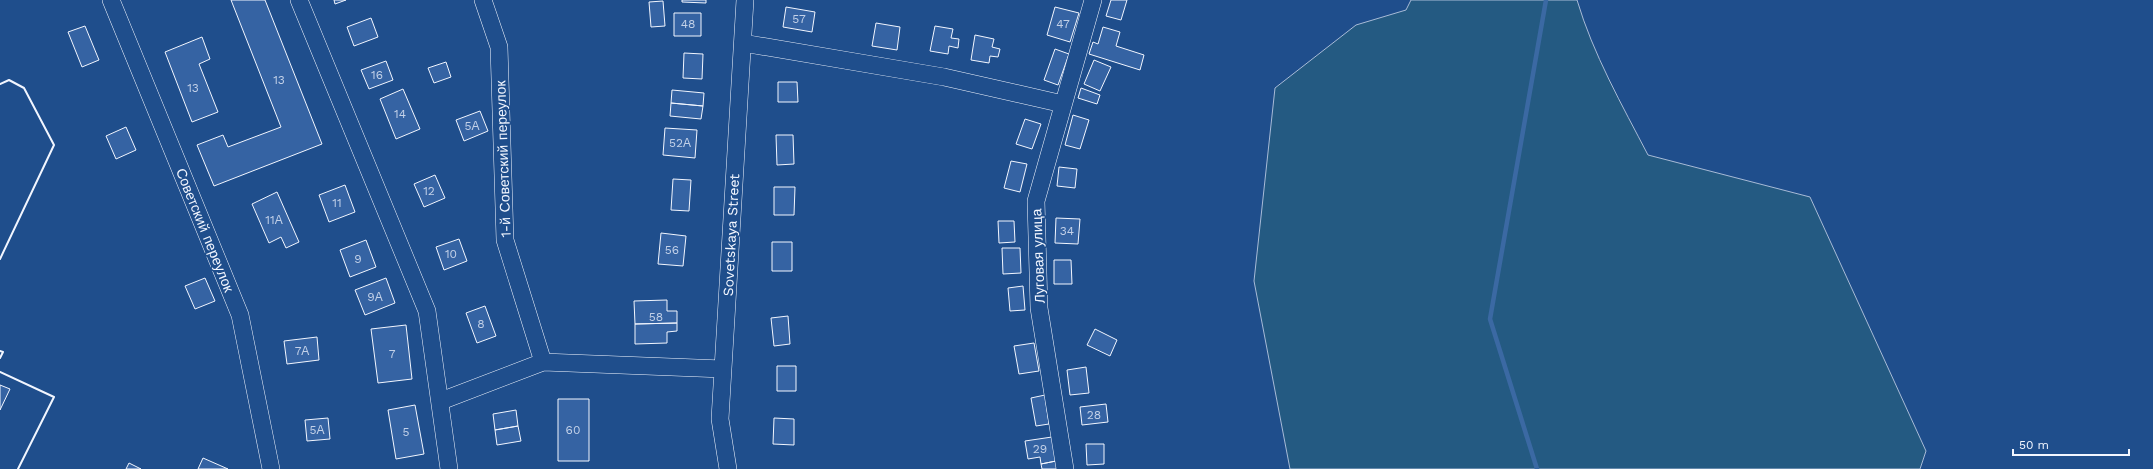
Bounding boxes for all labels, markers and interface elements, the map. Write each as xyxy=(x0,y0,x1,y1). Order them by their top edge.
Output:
house number: 57 xyxy=(792,12,806,26)
house number: 48 xyxy=(681,17,695,31)
house number: 47 xyxy=(1056,17,1070,31)
house number: 16 xyxy=(371,68,383,82)
house number: 13 xyxy=(273,73,285,87)
street label: 1-й Советский переулок xyxy=(492,79,514,238)
house number: 13 xyxy=(187,81,199,95)
house number: 14 xyxy=(394,107,406,121)
house number: 5А xyxy=(465,119,480,133)
house number: 52А xyxy=(669,136,691,150)
street label: Советский переулок xyxy=(173,166,237,295)
street label: Sovetskaya Street xyxy=(720,173,742,297)
house number: 12 xyxy=(423,184,435,198)
house number: 11 xyxy=(332,196,342,210)
street label: Луговая улица xyxy=(1028,208,1048,304)
house number: 11А xyxy=(265,213,283,227)
house number: 34 xyxy=(1060,224,1074,238)
house number: 56 xyxy=(665,243,679,257)
house number: 10 xyxy=(445,247,457,261)
house number: 9 xyxy=(354,252,362,266)
house number: 9А xyxy=(367,290,383,304)
house number: 58 xyxy=(649,310,663,324)
house number: 8 xyxy=(477,317,485,331)
house number: 7А xyxy=(295,344,309,358)
house number: 7 xyxy=(389,347,396,361)
house number: 28 xyxy=(1087,408,1101,422)
house number: 5А xyxy=(310,423,325,437)
house number: 60 xyxy=(566,423,580,437)
house number: 5 xyxy=(403,425,410,439)
scale bar xyxy=(2013,431,2129,457)
text: 50 m xyxy=(2019,438,2049,452)
house number: 29 xyxy=(1033,442,1047,456)

